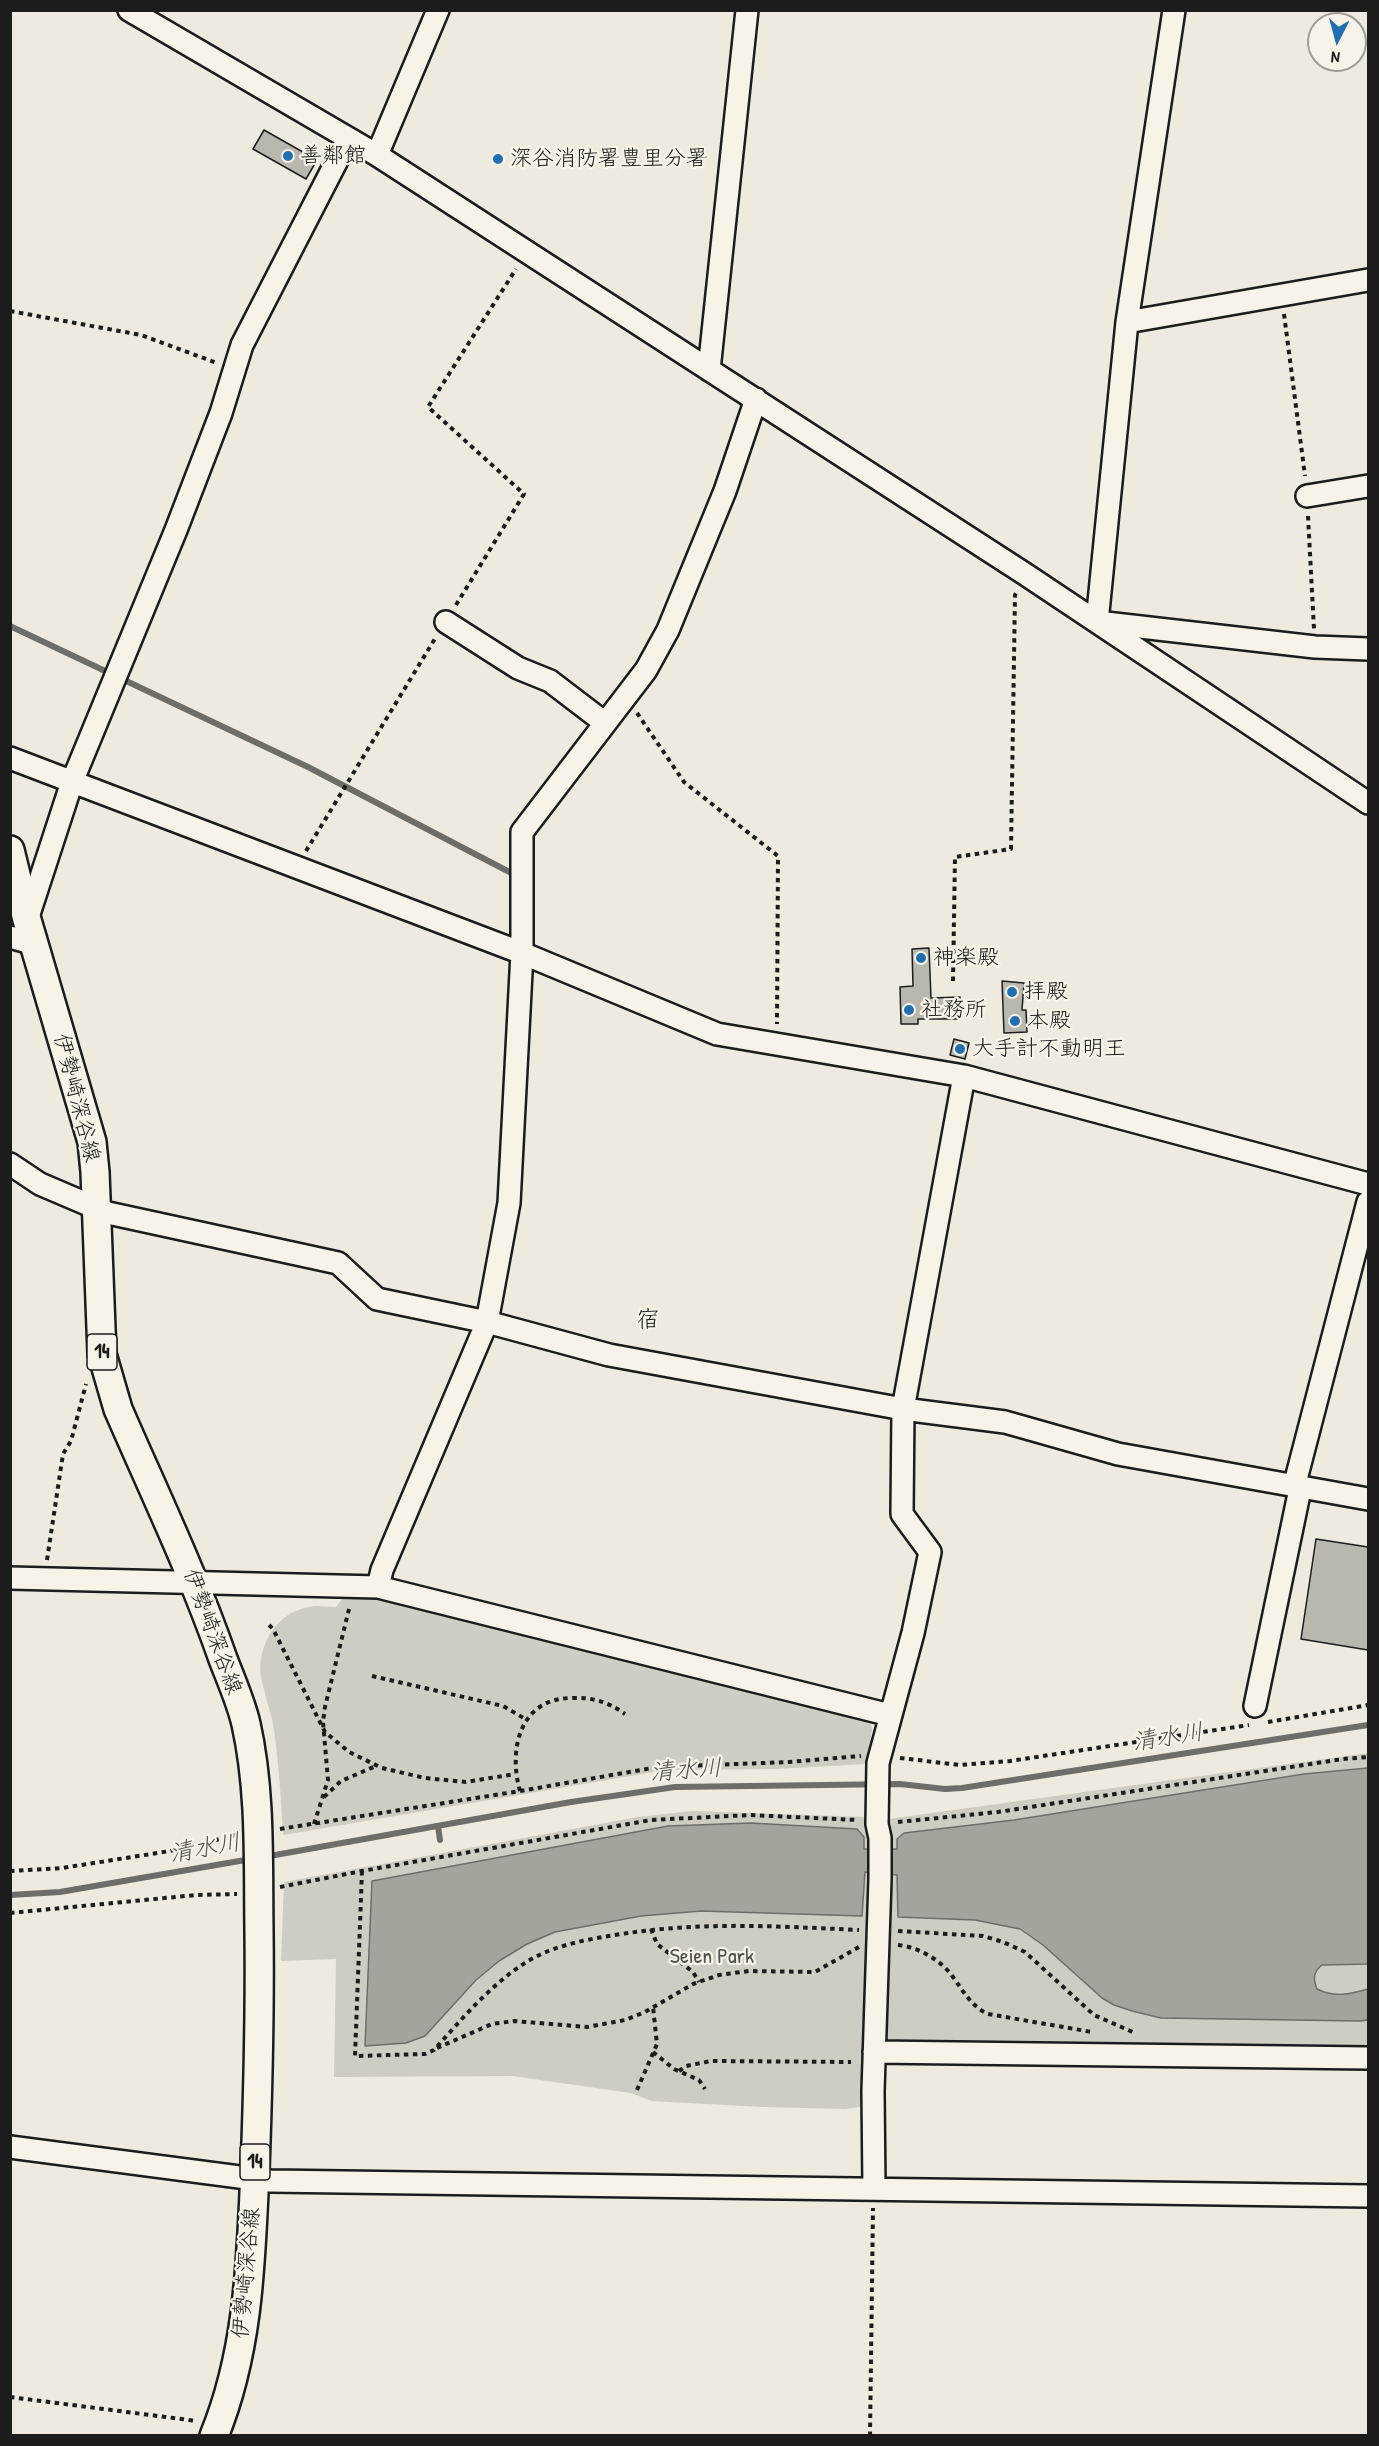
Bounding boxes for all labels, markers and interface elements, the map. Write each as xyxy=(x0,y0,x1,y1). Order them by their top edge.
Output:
north arrow xyxy=(1307,12,1367,72)
text: N xyxy=(1330,47,1341,69)
place label: 善鄰館 xyxy=(300,143,366,169)
place label: 深谷消防署豊里分署 xyxy=(510,146,708,172)
marker: 善鄰館 xyxy=(281,149,295,163)
marker: 深谷消防署豊里分署 xyxy=(491,152,505,166)
place label: 神楽殿 xyxy=(933,945,999,971)
marker: 神楽殿 xyxy=(914,951,928,965)
place label: 拝殿 xyxy=(1024,979,1068,1005)
marker: 拝殿 xyxy=(1005,985,1019,999)
place label: 社務所 xyxy=(921,997,987,1023)
marker: 社務所 xyxy=(902,1003,916,1017)
place label: 本殿 xyxy=(1027,1008,1071,1034)
marker: 本殿 xyxy=(1008,1014,1022,1028)
street label: 伊勢崎深谷線 xyxy=(47,1031,105,1165)
place label: 大手計不動明王 xyxy=(972,1036,1126,1062)
marker: 大手計不動明王 xyxy=(953,1042,967,1056)
district label: 宿 xyxy=(636,1307,660,1335)
road number: 14 xyxy=(87,1334,117,1370)
street label: 伊勢崎深谷線 xyxy=(177,1565,247,1699)
water label: 清水川 xyxy=(1130,1718,1206,1758)
water label: 清水川 xyxy=(649,1754,723,1788)
water label: 清水川 xyxy=(167,1829,243,1869)
park label: Seien Park xyxy=(670,1944,754,1970)
road number: 14 xyxy=(240,2144,270,2180)
street label: 伊勢崎深谷線 xyxy=(228,2206,266,2340)

